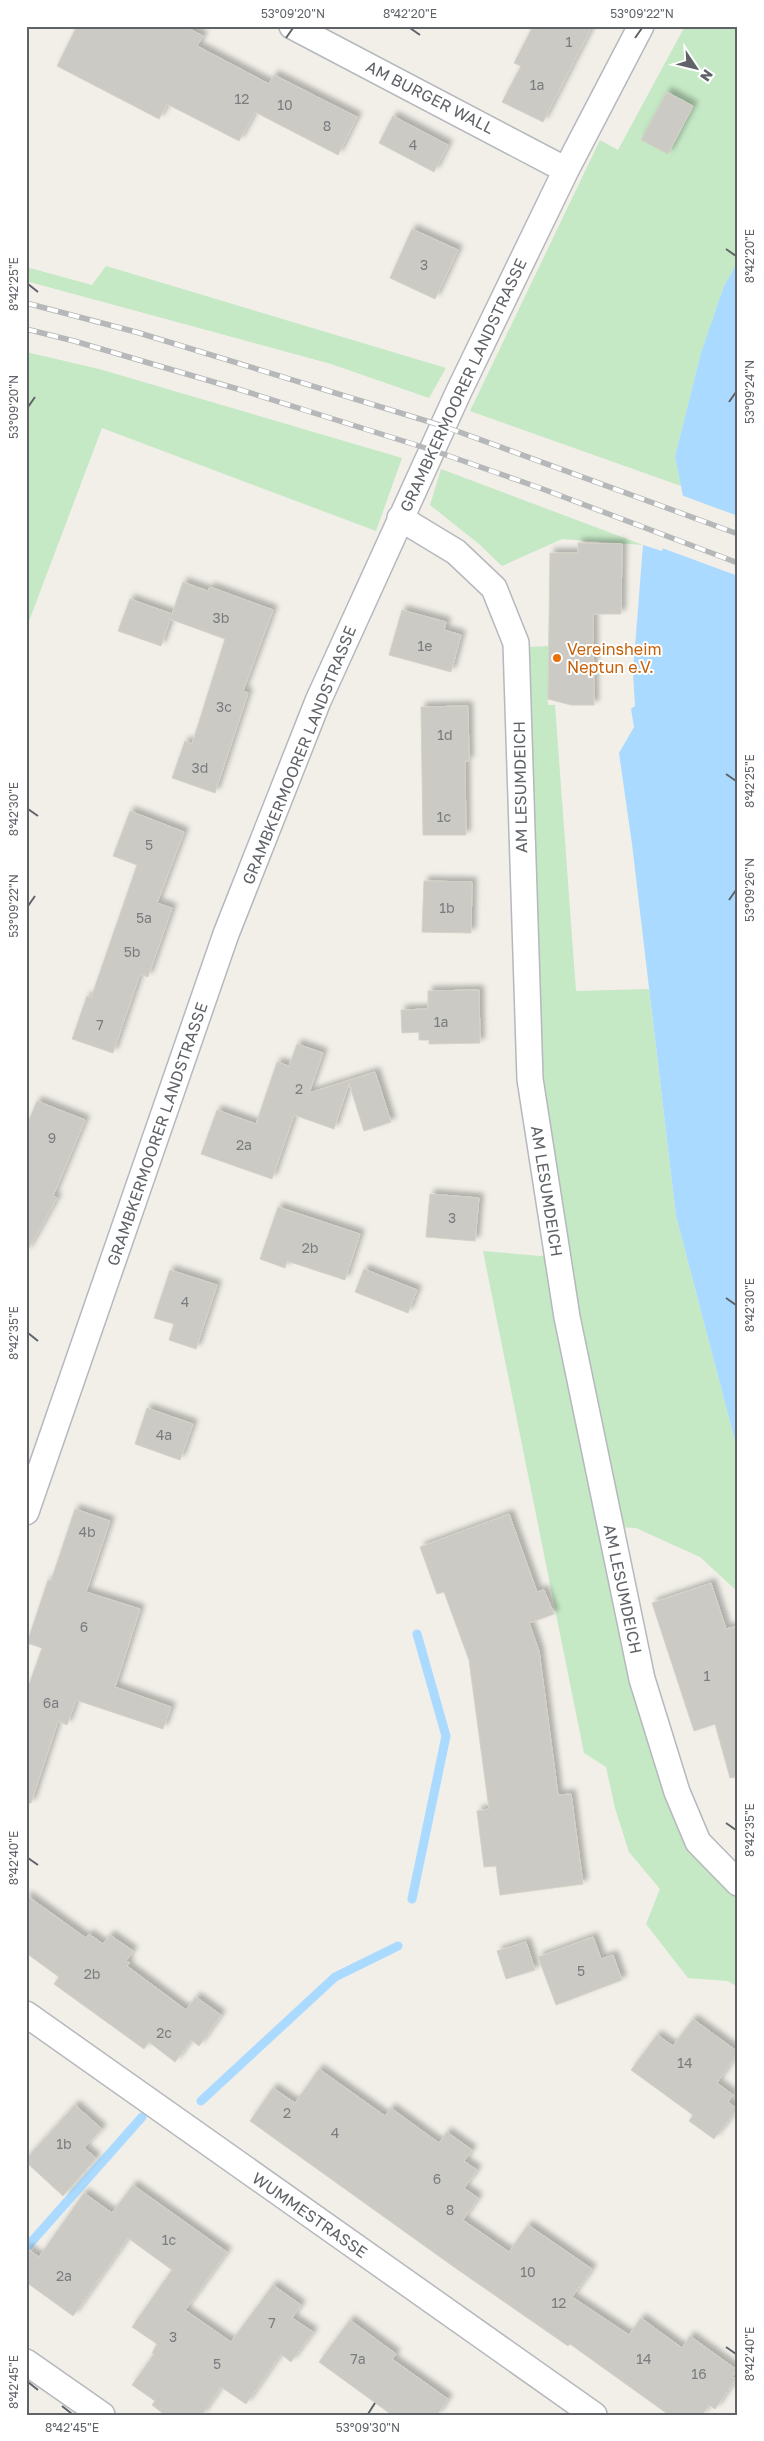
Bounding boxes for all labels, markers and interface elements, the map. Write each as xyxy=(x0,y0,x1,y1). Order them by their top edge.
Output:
text: 53°09'20"N xyxy=(261,6,325,21)
text: 8°42'20"E xyxy=(383,6,437,21)
text: 53°09'22"N xyxy=(610,6,674,21)
house number: 1 xyxy=(566,33,573,50)
north arrow xyxy=(672,42,722,92)
street label: AM BURGER WALL xyxy=(363,56,497,138)
text: N xyxy=(697,67,717,85)
house number: 1a xyxy=(530,76,544,93)
house number: 12 xyxy=(235,90,249,107)
house number: 10 xyxy=(277,96,293,113)
house number: 8 xyxy=(323,117,331,134)
house number: 4 xyxy=(409,136,417,153)
text: 8°42'20"E xyxy=(742,229,757,283)
street label: GRAMBKERMOORER LANDSTRASSE xyxy=(395,255,531,515)
house number: 3 xyxy=(420,256,428,273)
text: 8°42'25"E xyxy=(6,257,21,311)
text: 53°09'24"N xyxy=(742,360,757,424)
text: 53°09'20"N xyxy=(6,375,21,439)
house number: 3b xyxy=(213,609,229,626)
street label: GRAMBKERMOORER LANDSTRASSE xyxy=(238,623,360,887)
house number: 1e xyxy=(418,637,432,654)
place label: Vereinsheim Neptun e.V. xyxy=(567,639,662,677)
marker: Vereinsheim Neptun e.V. xyxy=(551,652,563,664)
house number: 3c xyxy=(216,698,232,715)
street label: AM LESUMDEICH xyxy=(509,721,531,853)
house number: 1d xyxy=(437,726,453,743)
text: 8°42'25"E xyxy=(742,754,757,808)
house number: 3d xyxy=(192,759,208,776)
text: 8°42'30"E xyxy=(6,782,21,836)
house number: 1c xyxy=(437,808,452,825)
house number: 5 xyxy=(145,836,153,853)
text: 53°09'26"N xyxy=(742,858,757,922)
text: 53°09'22"N xyxy=(6,874,21,938)
house number: 1b xyxy=(439,899,455,916)
house number: 5a xyxy=(136,909,152,926)
house number: 5b xyxy=(124,943,140,960)
street label: GRAMBKERMOORER LANDSTRASSE xyxy=(102,1000,212,1268)
house number: 1a xyxy=(434,1013,448,1030)
house number: 7 xyxy=(96,1016,104,1033)
house number: 2 xyxy=(295,1080,303,1097)
street label: AM LESUMDEICH xyxy=(527,1124,567,1258)
house number: 9 xyxy=(48,1129,56,1146)
house number: 2a xyxy=(236,1136,252,1153)
house number: 3 xyxy=(448,1209,456,1226)
house number: 2b xyxy=(302,1239,318,1256)
text: 8°42'30"E xyxy=(742,1278,757,1332)
house number: 4 xyxy=(181,1293,189,1310)
text: 8°42'35"E xyxy=(6,1306,21,1360)
house number: 4a xyxy=(156,1426,172,1443)
street label: AM LESUMDEICH xyxy=(599,1522,647,1656)
house number: 4b xyxy=(78,1523,96,1540)
house number: 6 xyxy=(80,1618,88,1635)
house number: 1 xyxy=(704,1667,711,1684)
house number: 6a xyxy=(43,1694,59,1711)
text: 8°42'35"E xyxy=(742,1803,757,1857)
text: 8°42'40"E xyxy=(6,1831,21,1885)
house number: 5 xyxy=(577,1962,585,1979)
house number: 2b xyxy=(84,1965,100,1982)
house number: 2c xyxy=(156,2024,172,2041)
house number: 14 xyxy=(677,2054,693,2071)
house number: 2 xyxy=(283,2104,291,2121)
house number: 4 xyxy=(331,2124,339,2141)
house number: 1b xyxy=(56,2135,72,2152)
street label: WUMMESTRASSE xyxy=(249,2168,371,2262)
house number: 6 xyxy=(433,2170,441,2187)
house number: 8 xyxy=(446,2201,454,2218)
house number: 1c xyxy=(162,2231,177,2248)
house number: 10 xyxy=(520,2263,536,2280)
house number: 2a xyxy=(56,2267,72,2284)
house number: 12 xyxy=(552,2294,566,2311)
house number: 7 xyxy=(268,2314,276,2331)
text: 8°42'40"E xyxy=(742,2327,757,2381)
house number: 3 xyxy=(169,2328,177,2345)
house number: 7a xyxy=(350,2350,366,2367)
house number: 14 xyxy=(636,2350,652,2367)
text: 8°42'45"E xyxy=(6,2355,21,2409)
house number: 5 xyxy=(213,2355,221,2372)
house number: 16 xyxy=(691,2365,707,2382)
text: 8°42'45"E xyxy=(45,2420,99,2435)
text: 53°09'30"N xyxy=(336,2420,400,2435)

